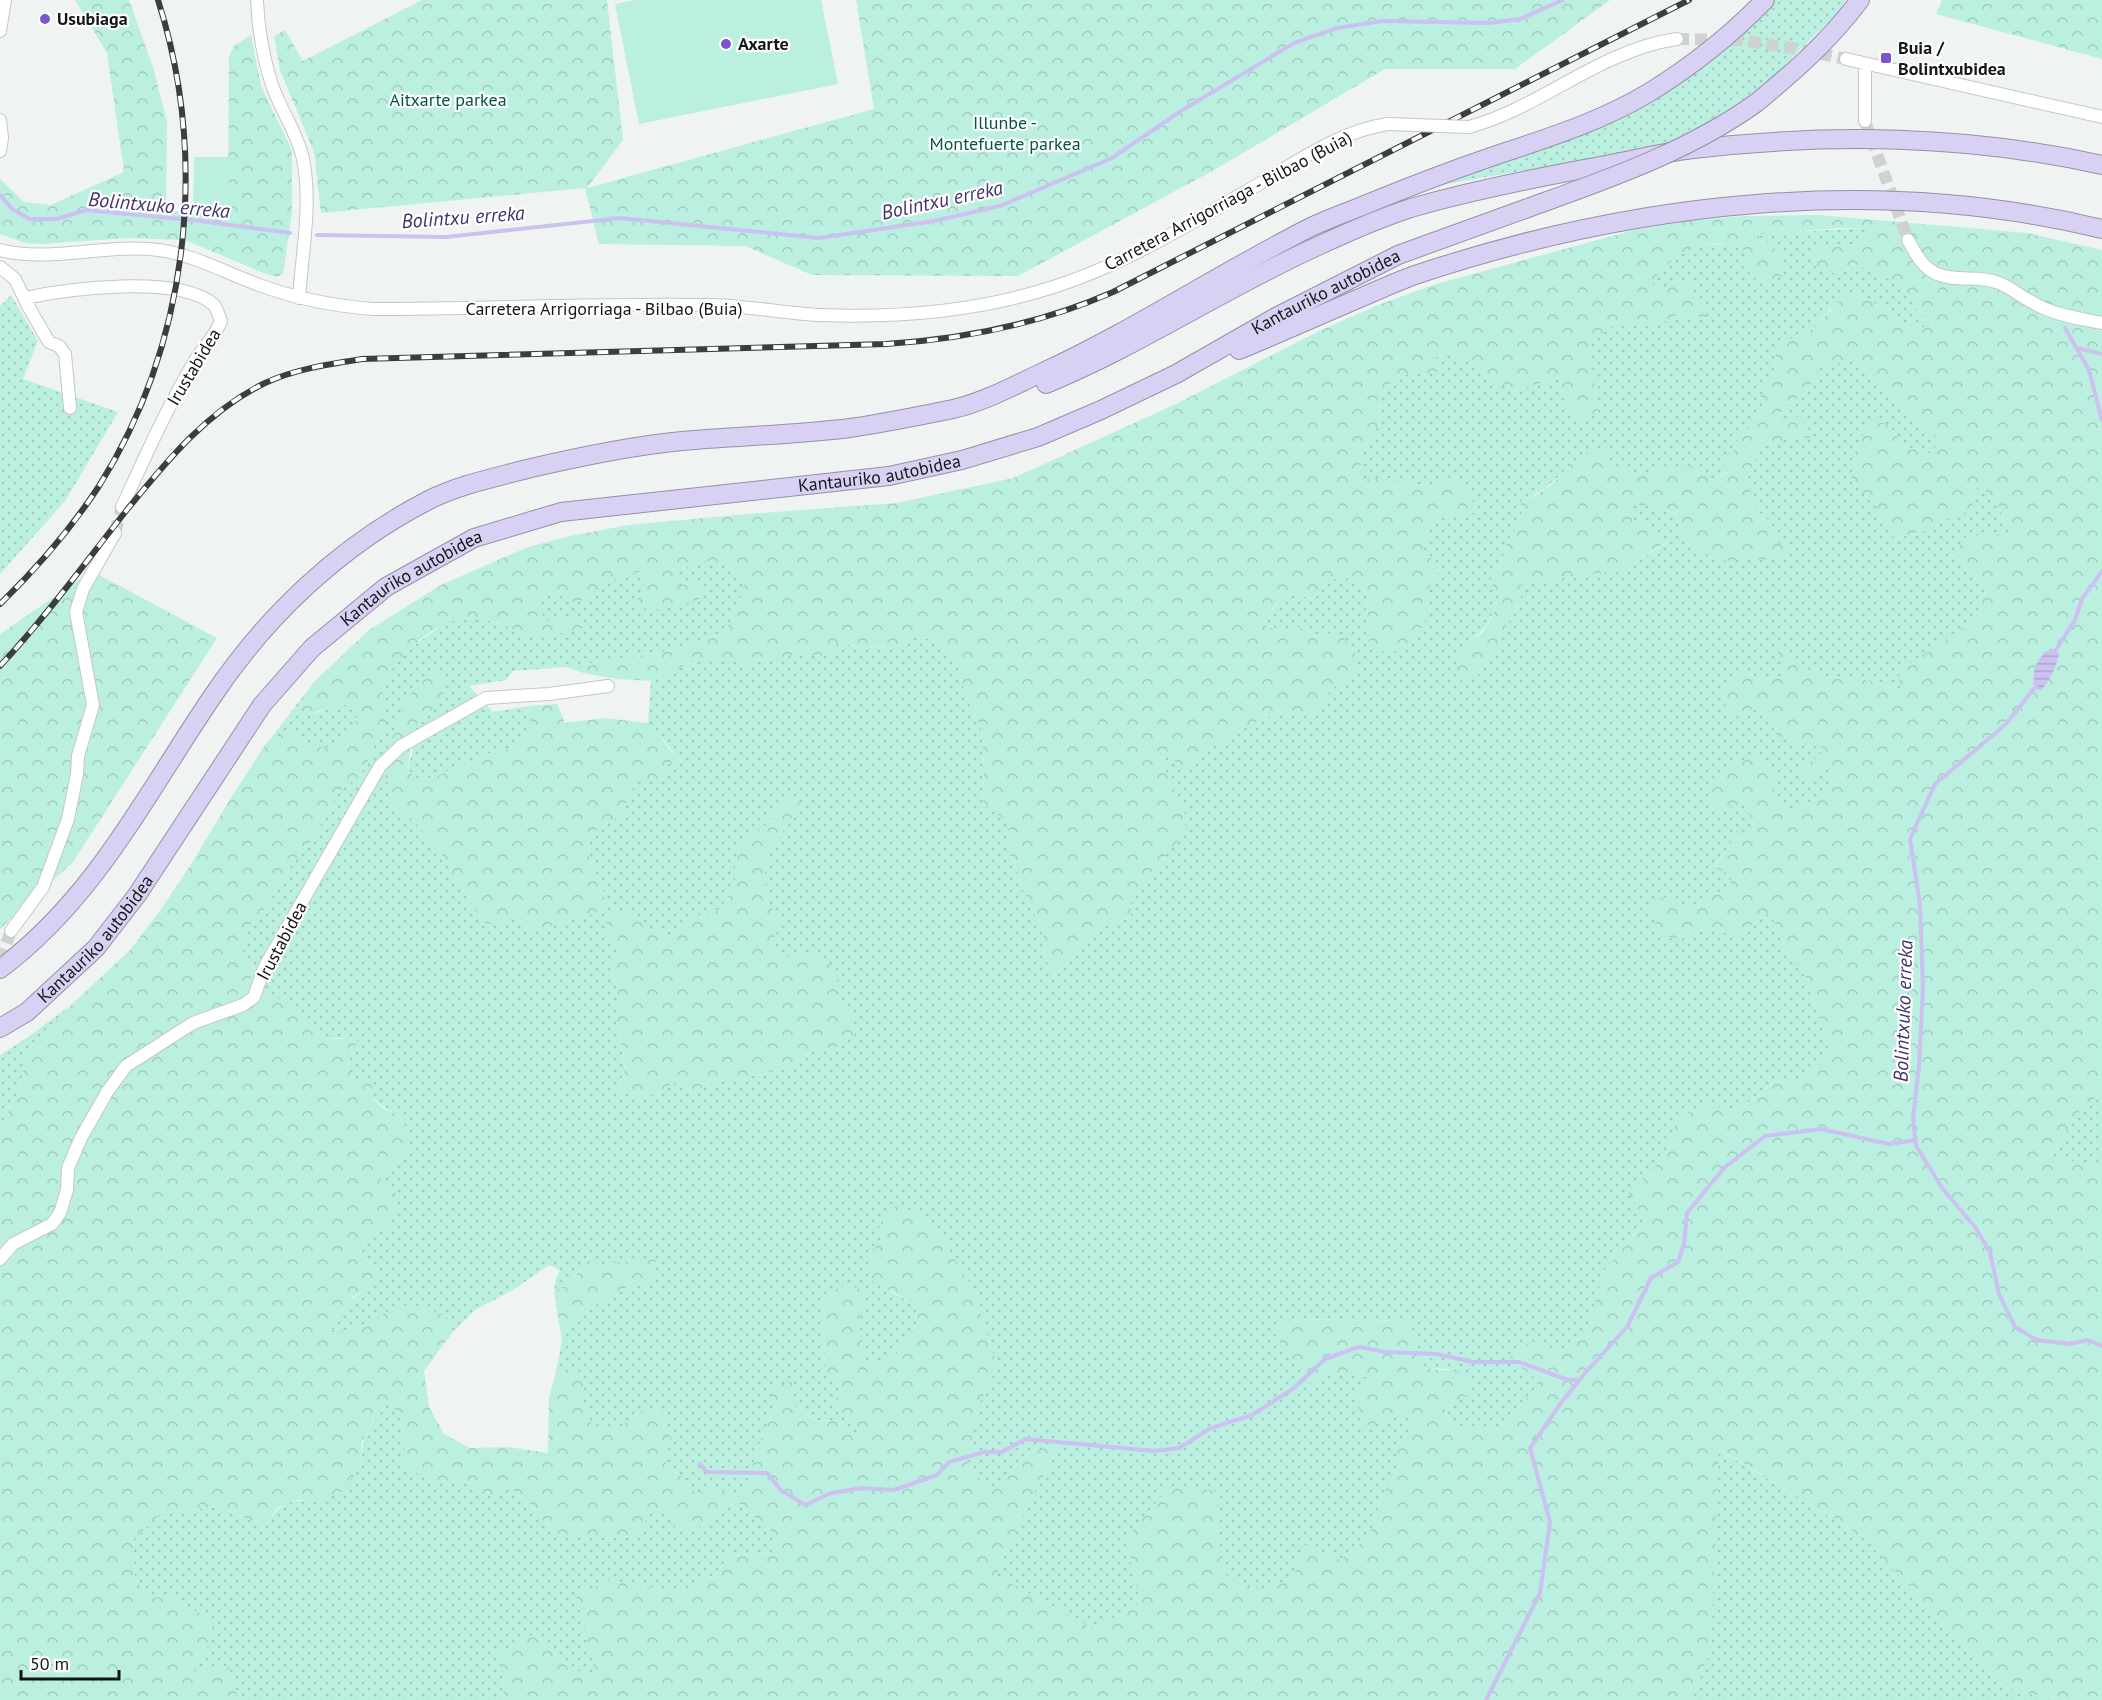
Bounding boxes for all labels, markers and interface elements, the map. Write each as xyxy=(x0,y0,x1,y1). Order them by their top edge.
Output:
place label: Usubiaga xyxy=(57,7,128,30)
marker: Usubiaga xyxy=(38,12,52,26)
place label: Axarte xyxy=(738,32,789,55)
place label: Buia / Bolintxubidea xyxy=(1898,36,2006,80)
marker: Axarte xyxy=(719,37,733,51)
marker: Buia / Bolintxubidea xyxy=(1879,51,1893,65)
park label: Aitxarte parkea xyxy=(389,88,507,111)
park label: Illunbe - Montefuerte parkea xyxy=(929,111,1081,155)
street label: Carretera Arrigorriaga - Bilbao (Buia) xyxy=(1100,125,1355,276)
water label: Bolintxu erreka xyxy=(879,174,1005,226)
water label: Bolintxuko erreka xyxy=(87,186,231,224)
water label: Bolintxu erreka xyxy=(401,200,526,234)
street label: Kantauriko autobidea xyxy=(1247,244,1404,340)
street label: Carretera Arrigorriaga - Bilbao (Buia) xyxy=(465,297,743,320)
street label: Irustabidea xyxy=(162,324,226,410)
street label: Kantauriko autobidea xyxy=(797,449,963,497)
street label: Kantauriko autobidea xyxy=(335,524,485,631)
street label: Kantauriko autobidea xyxy=(32,870,158,1008)
street label: Irustabidea xyxy=(251,897,312,984)
water label: Bolintxuko erreka xyxy=(1888,939,1918,1082)
scale bar xyxy=(21,1643,118,1681)
text: 50 m xyxy=(30,1652,69,1675)

